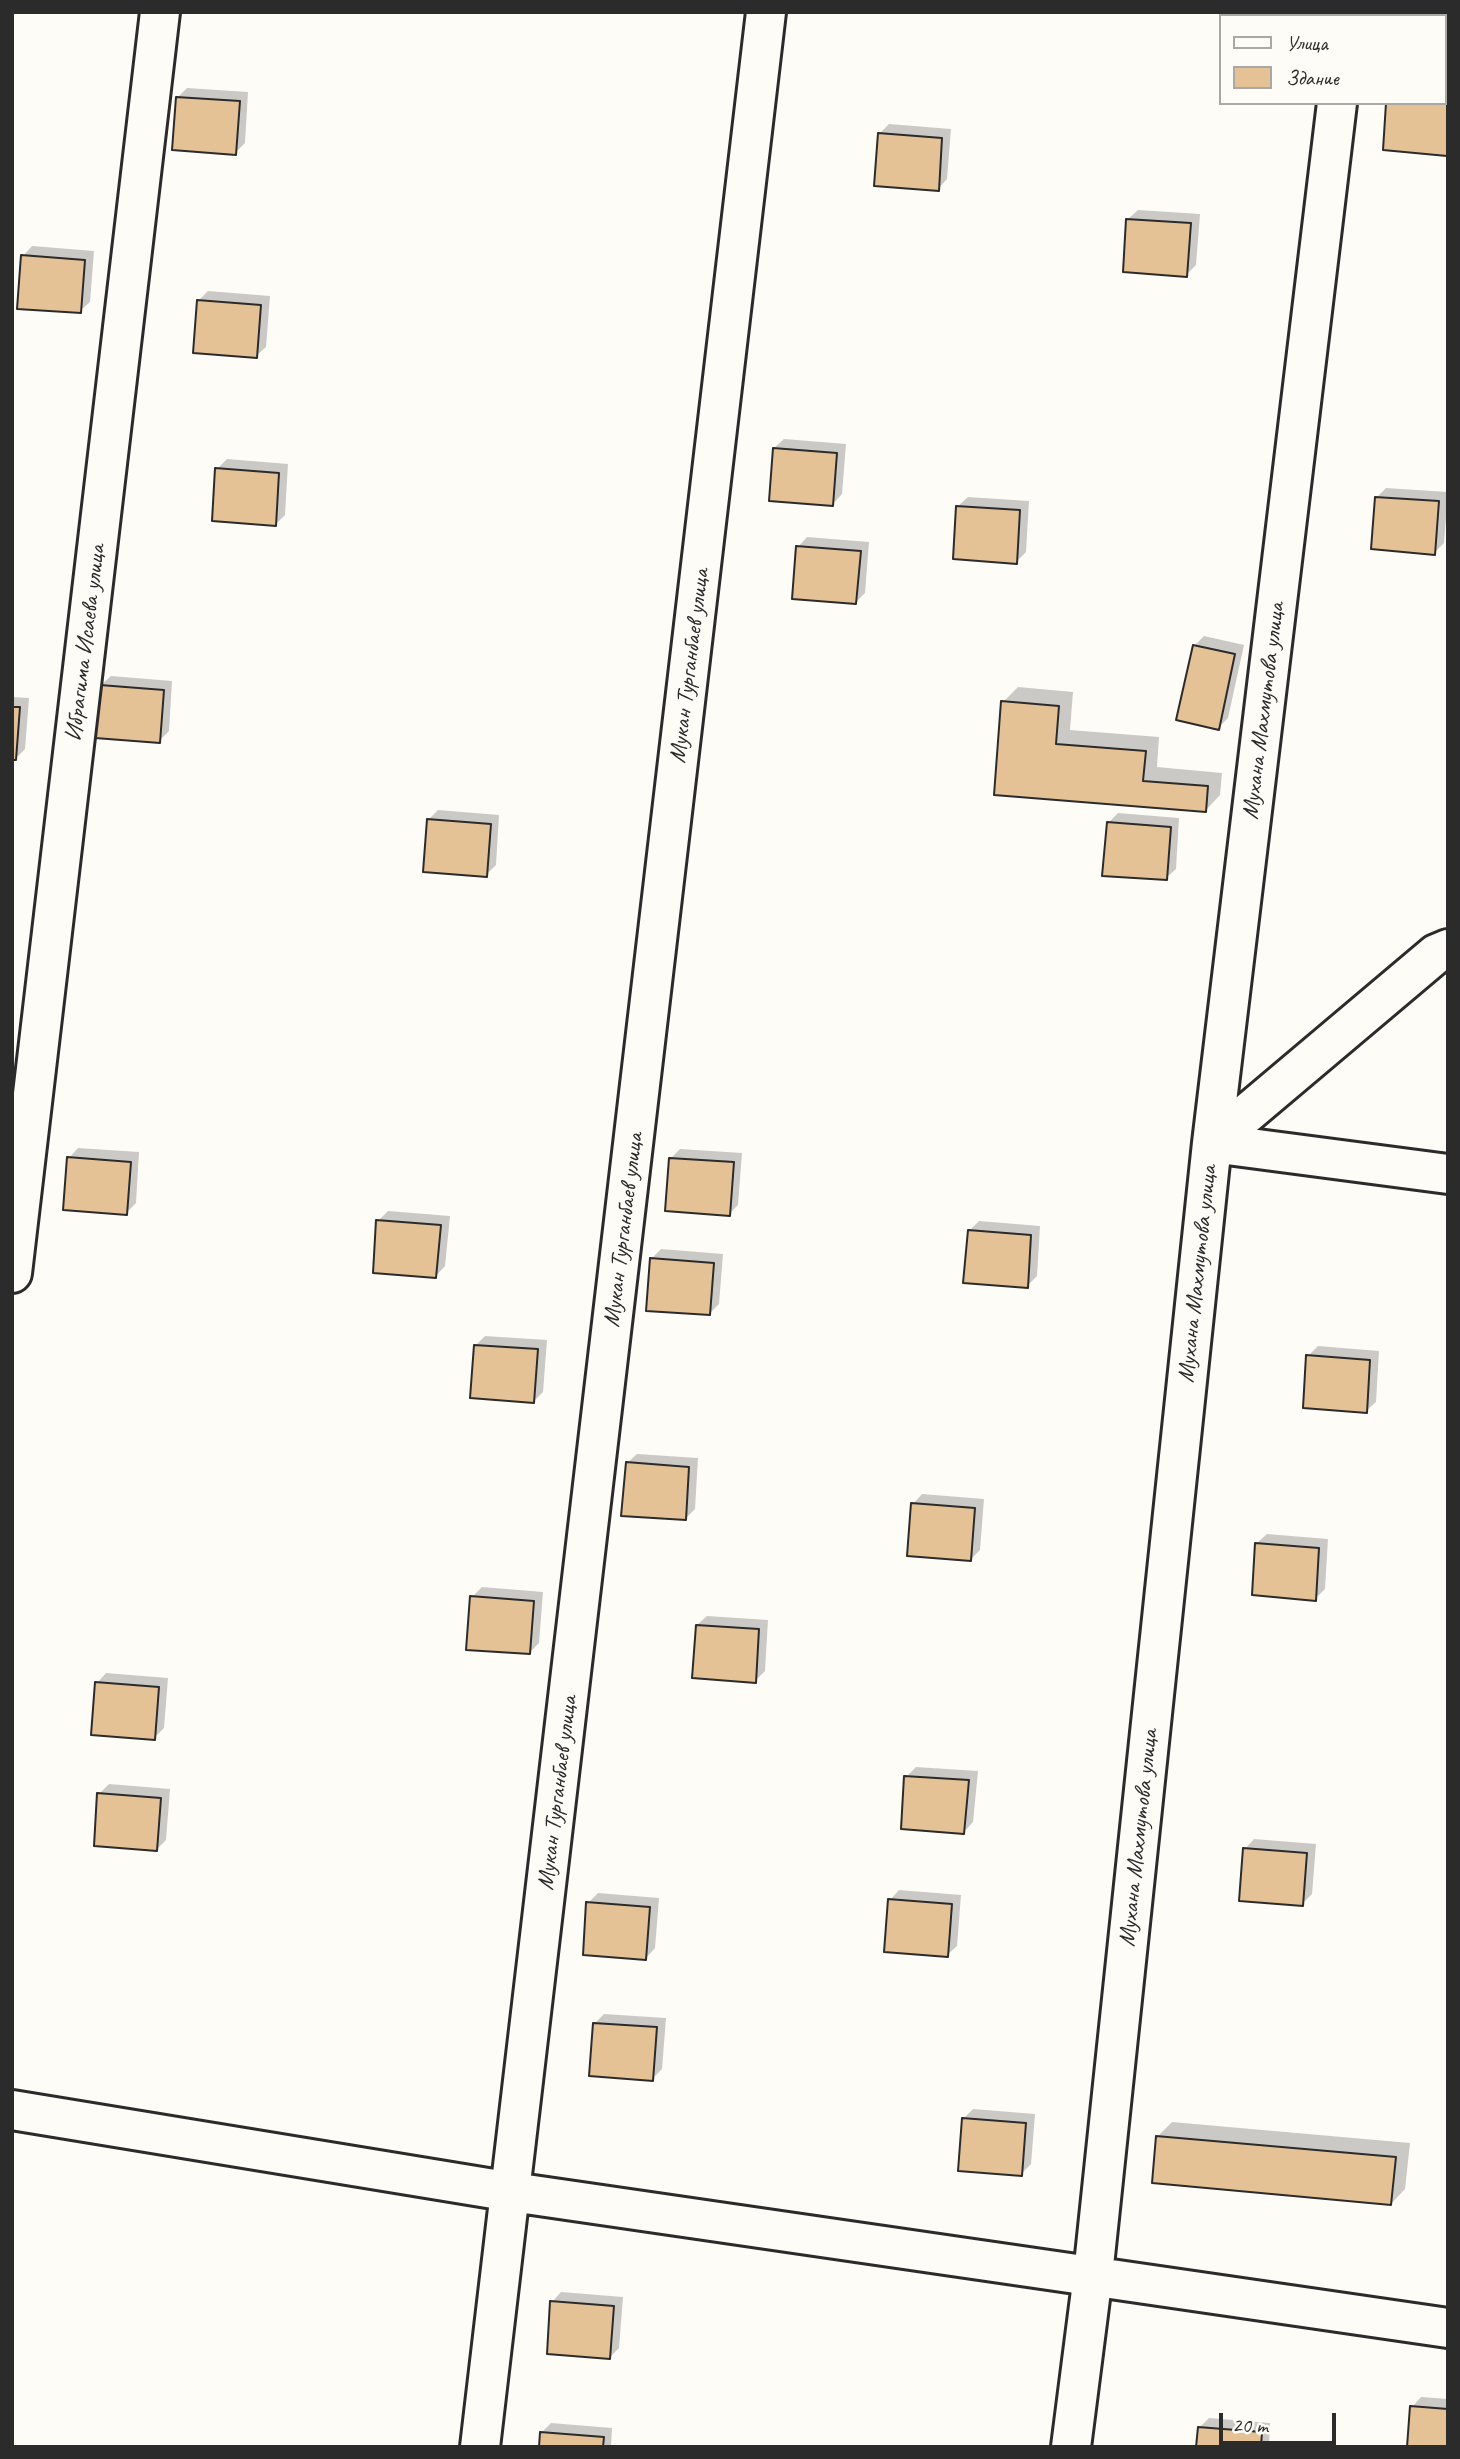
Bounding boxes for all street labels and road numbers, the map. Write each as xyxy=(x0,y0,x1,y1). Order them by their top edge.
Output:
street label: Ибрагима Исаева улица xyxy=(60,543,112,743)
street label: Мукан Турганбаев улица xyxy=(664,567,716,765)
street label: Мухана Махмутова улица xyxy=(1236,601,1292,821)
street label: Мукан Турганбаев улица xyxy=(598,1131,650,1329)
street label: Мухана Махмутова улица xyxy=(1172,1164,1224,1384)
street label: Мукан Турганбаев улица xyxy=(532,1694,584,1892)
street label: Мухана Махмутова улица xyxy=(1113,1728,1165,1948)

